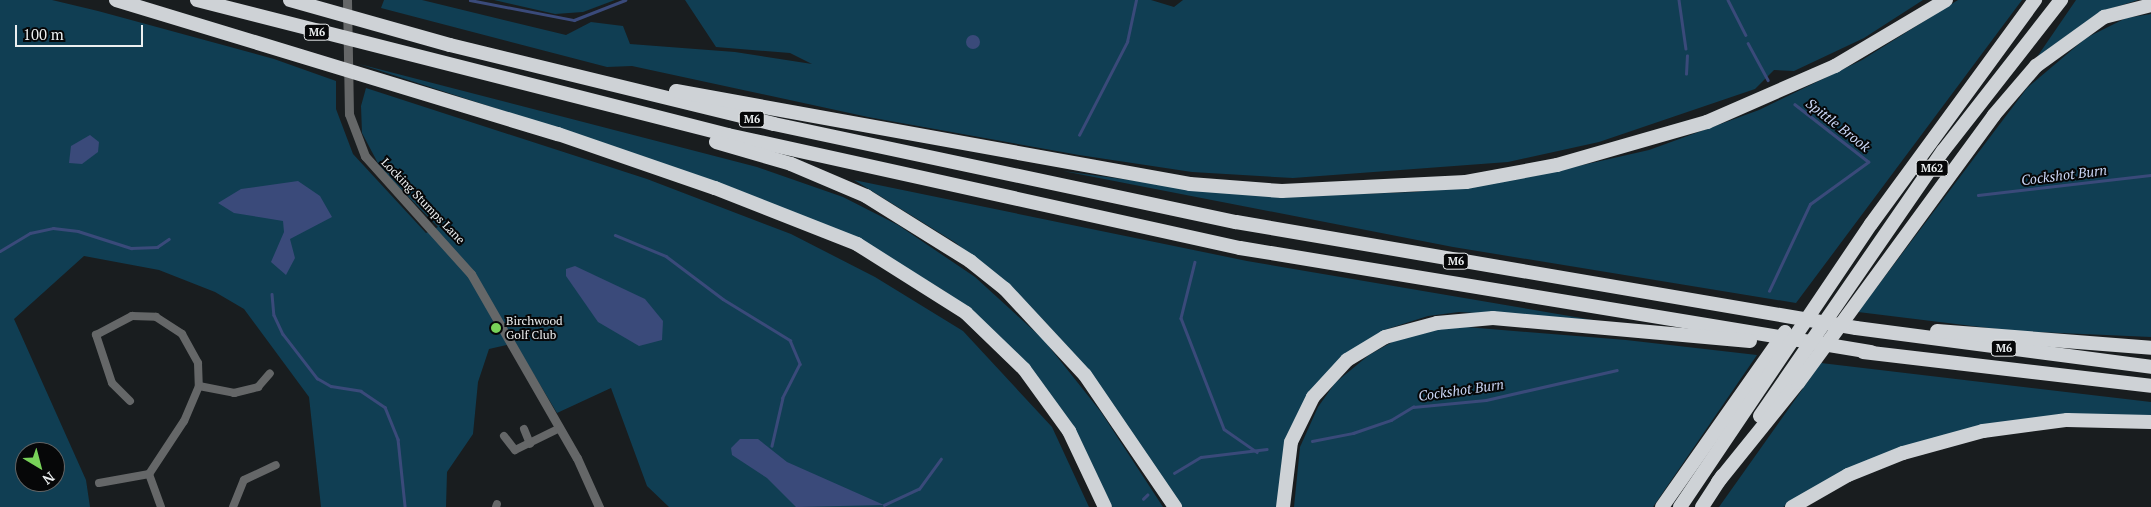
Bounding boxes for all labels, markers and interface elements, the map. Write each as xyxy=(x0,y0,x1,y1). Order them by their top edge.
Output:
scale bar xyxy=(18,15,145,47)
text: 100 m xyxy=(23,24,64,44)
road number: M6 xyxy=(303,24,331,41)
water label: Spittle Brook xyxy=(1803,95,1873,155)
road number: M6 xyxy=(738,110,766,128)
street label: Locking Stumps Lane xyxy=(378,155,468,247)
road number: M62 xyxy=(1914,160,1950,177)
water label: Cockshot Burn xyxy=(2020,161,2108,189)
road number: M6 xyxy=(1442,252,1470,270)
place label: Birchwood Golf Club xyxy=(506,314,563,342)
marker: Birchwood Golf Club xyxy=(490,322,502,334)
road number: M6 xyxy=(1990,339,2018,356)
water label: Cockshot Burn xyxy=(1417,376,1505,404)
north arrow xyxy=(15,442,65,492)
text: N xyxy=(39,468,59,489)

